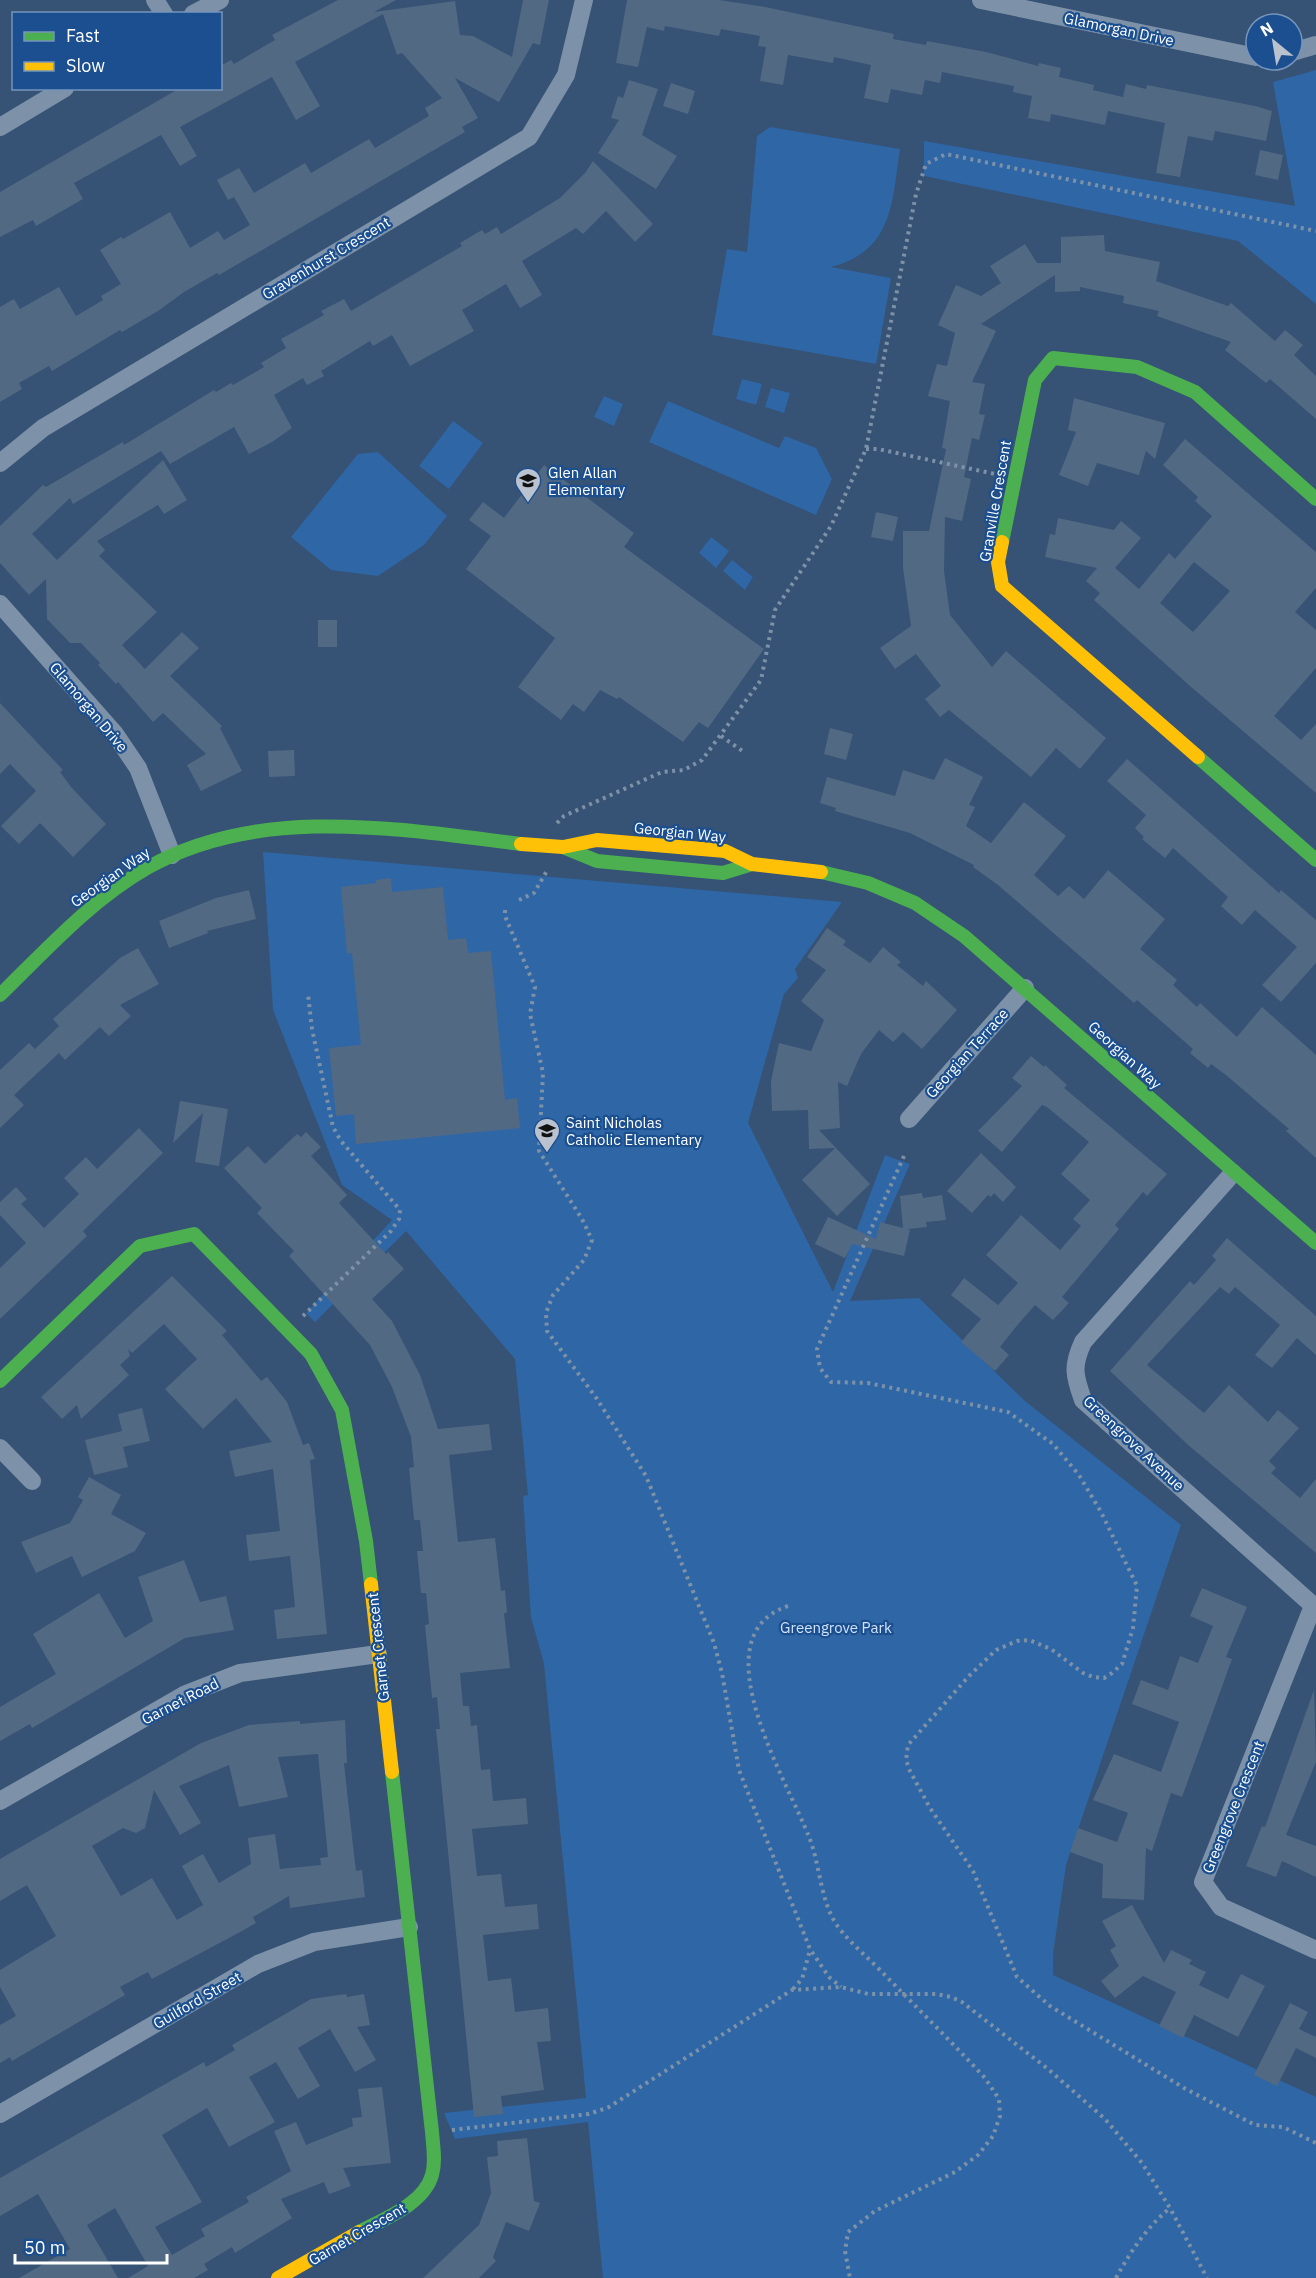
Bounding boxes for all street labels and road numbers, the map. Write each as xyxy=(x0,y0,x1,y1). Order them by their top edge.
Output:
street label: Glamorgan Drive xyxy=(1062,8,1176,50)
street label: Gravenhurst Crescent xyxy=(258,212,394,304)
street label: Granville Crescent xyxy=(975,439,1015,563)
street label: Glamorgan Drive xyxy=(46,658,132,756)
street label: Georgian Way xyxy=(633,818,728,846)
street label: Georgian Way xyxy=(67,842,154,911)
street label: Georgian Terrace xyxy=(922,1004,1012,1102)
street label: Georgian Way xyxy=(1084,1017,1166,1093)
street label: Greengrove Avenue xyxy=(1079,1391,1189,1495)
street label: Garnet Crescent xyxy=(363,1592,393,1702)
street label: Garnet Road xyxy=(138,1673,222,1729)
street label: Greengrove Crescent xyxy=(1198,1738,1268,1876)
street label: Guilford Street xyxy=(149,1967,245,2033)
street label: Garnet Crescent xyxy=(305,2198,409,2270)

